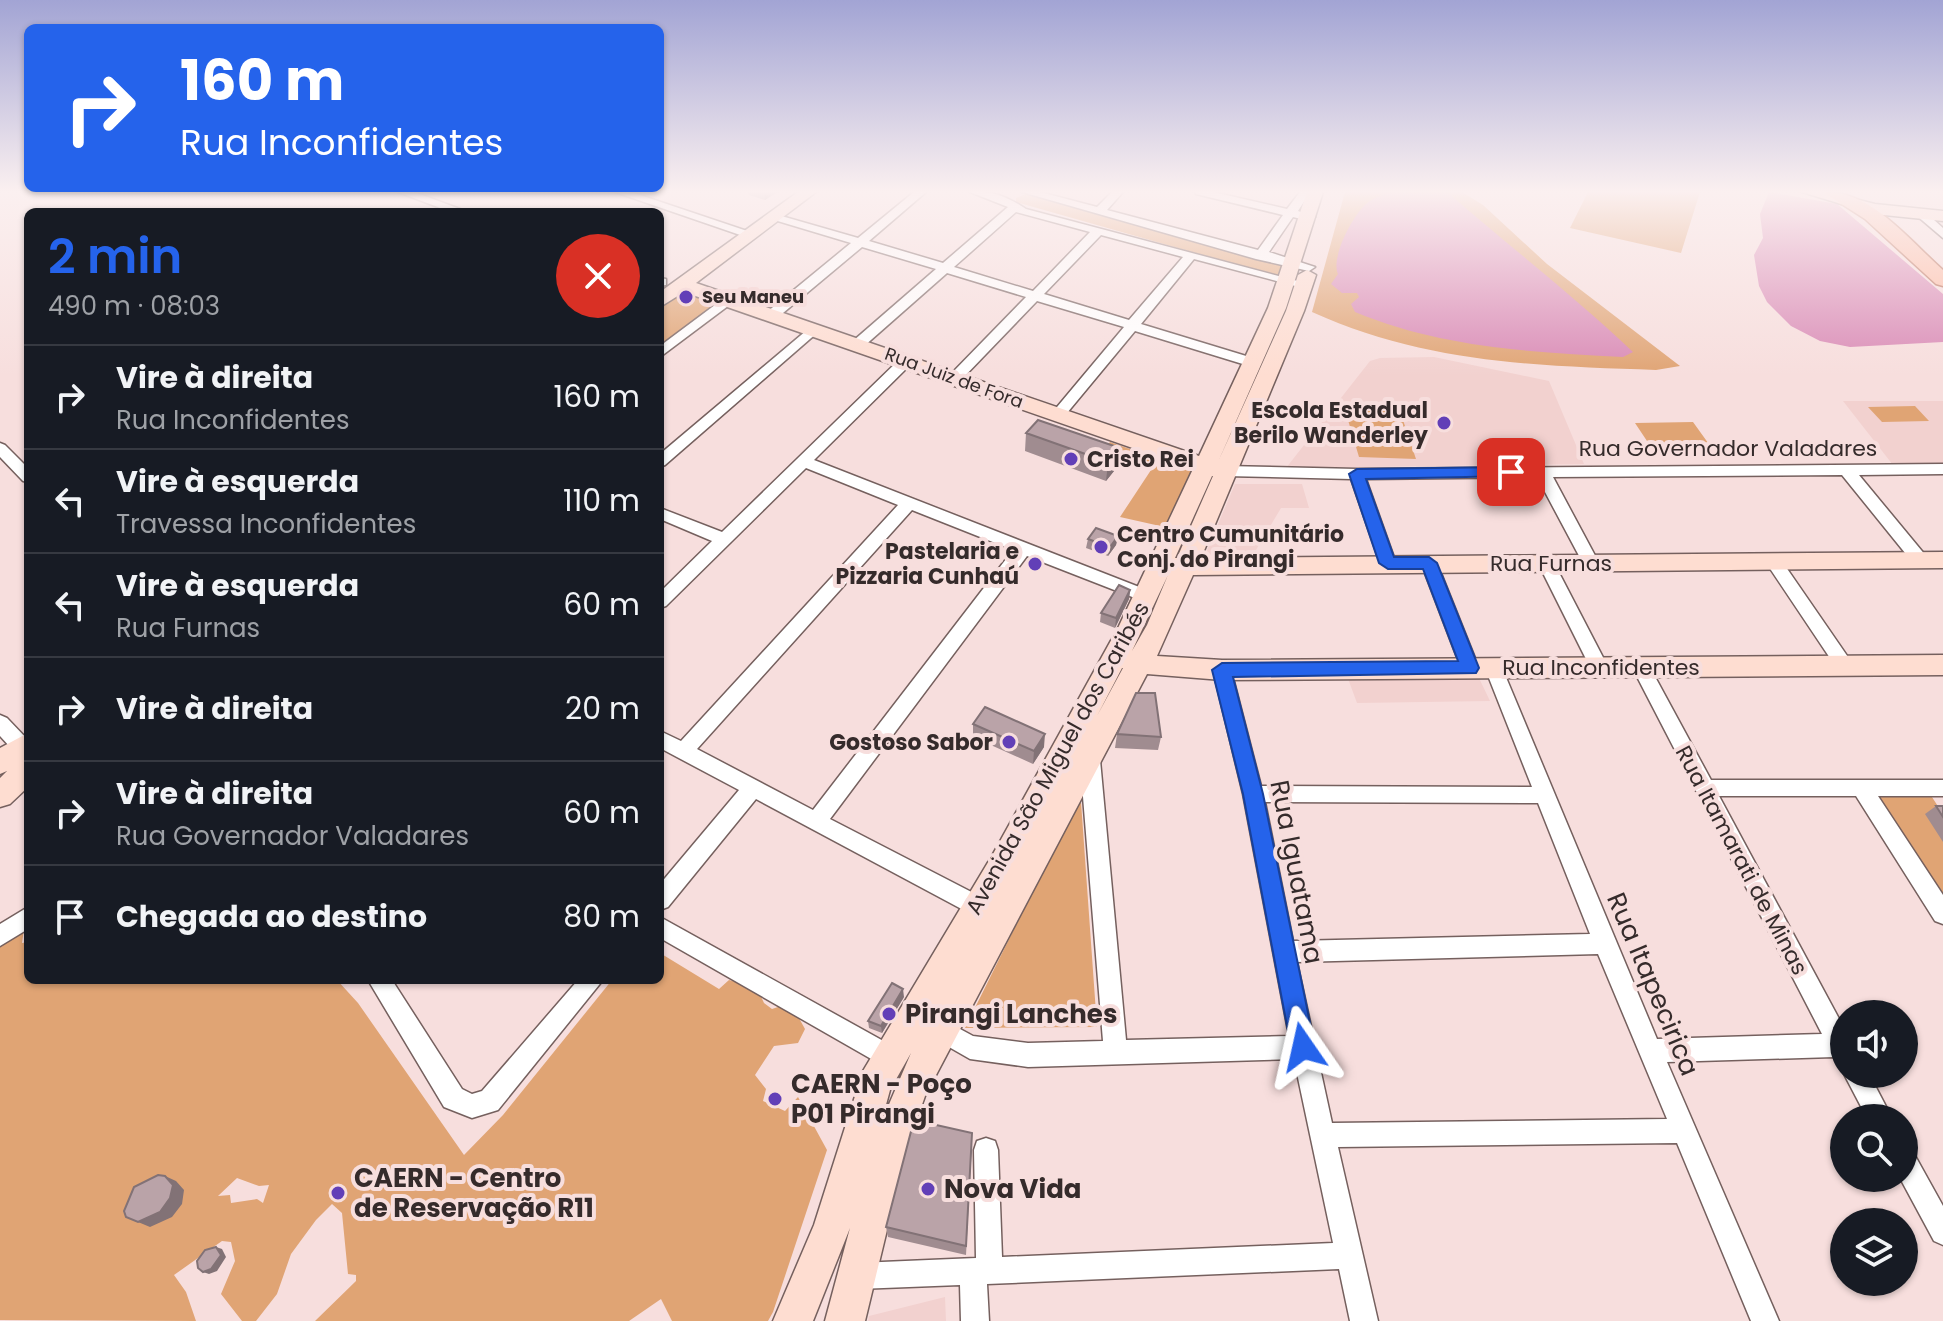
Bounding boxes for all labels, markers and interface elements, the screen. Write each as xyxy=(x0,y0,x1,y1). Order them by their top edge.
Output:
text: 160 m xyxy=(180,41,344,120)
icon: right xyxy=(48,56,152,160)
text: Rua Inconfidentes xyxy=(180,117,503,168)
text: 2 min xyxy=(48,223,182,290)
button: close xyxy=(556,234,640,318)
place label: Seu Maneu xyxy=(702,284,804,309)
text: 490 m · 08:03 xyxy=(48,288,220,324)
marker: Seu Maneu xyxy=(677,288,695,306)
street label: Rua Juiz de Fora xyxy=(882,341,1027,414)
text: Vire à direita xyxy=(116,356,313,399)
icon: right xyxy=(48,375,92,419)
text: 160 m xyxy=(554,375,640,418)
place label: Escola Estadual Berilo Wanderley xyxy=(1234,395,1428,451)
text: Rua Inconfidentes xyxy=(116,402,350,438)
marker: Escola Estadual Berilo Wanderley xyxy=(1435,414,1453,432)
street label: Rua Governador Valadares xyxy=(1579,433,1877,464)
pin xyxy=(1477,438,1545,506)
place label: Cristo Rei xyxy=(1087,444,1194,475)
marker: Cristo Rei xyxy=(1062,450,1080,468)
icon: arrive xyxy=(1489,450,1533,494)
text: Vire à esquerda xyxy=(116,460,359,503)
icon: left xyxy=(48,479,92,523)
text: 110 m xyxy=(563,479,640,522)
text: Travessa Inconfidentes xyxy=(116,506,416,542)
place label: Centro Cumunitário Conj. do Pirangi xyxy=(1117,519,1344,575)
place label: Pastelaria e Pizzaria Cunhaú xyxy=(835,536,1019,592)
marker: Centro Cumunitário Conj. do Pirangi xyxy=(1092,538,1110,556)
street label: Rua Furnas xyxy=(1490,548,1612,579)
marker: Pastelaria e Pizzaria Cunhaú xyxy=(1026,555,1044,573)
text: Vire à esquerda xyxy=(116,564,359,607)
icon: left xyxy=(48,583,92,627)
text: 60 m xyxy=(563,583,640,626)
street label: Avenida São Miguel dos Caribés xyxy=(958,596,1157,920)
text: Rua Furnas xyxy=(116,610,260,646)
street label: Rua Inconfidentes xyxy=(1502,652,1700,683)
icon: right xyxy=(48,687,92,731)
text: Vire à direita xyxy=(116,687,313,730)
text: 20 m xyxy=(565,687,640,730)
place label: Gostoso Sabor xyxy=(829,727,993,758)
marker: Gostoso Sabor xyxy=(1000,733,1018,751)
street label: Rua Itamarati de Minas xyxy=(1668,740,1815,980)
text: Vire à direita xyxy=(116,772,313,815)
street label: Rua Iguatama xyxy=(1262,777,1332,967)
icon: right xyxy=(48,791,92,835)
text: 60 m xyxy=(563,791,640,834)
text: Rua Governador Valadares xyxy=(116,818,469,854)
street label: Rua Itapecirica xyxy=(1598,887,1708,1081)
icon: arrive xyxy=(48,895,92,939)
text: Chegada ao destino xyxy=(116,895,427,938)
text: 80 m xyxy=(563,895,640,938)
place label: Pirangi Lanches xyxy=(905,996,1117,1032)
map controls xyxy=(1830,1000,1918,1296)
button: sound xyxy=(1830,1000,1918,1088)
marker: Pirangi Lanches xyxy=(880,1005,898,1023)
position arrow xyxy=(1261,1005,1345,1089)
place label: CAERN - Poço P01 Pirangi xyxy=(791,1066,972,1132)
marker: CAERN - Poço P01 Pirangi xyxy=(766,1090,784,1108)
button: search xyxy=(1830,1104,1918,1192)
place label: CAERN - Centro de Reservação R11 xyxy=(354,1160,594,1226)
place label: Nova Vida xyxy=(944,1171,1082,1207)
marker: Nova Vida xyxy=(919,1180,937,1198)
marker: CAERN - Centro de Reservação R11 xyxy=(329,1184,347,1202)
button: layers xyxy=(1830,1208,1918,1296)

